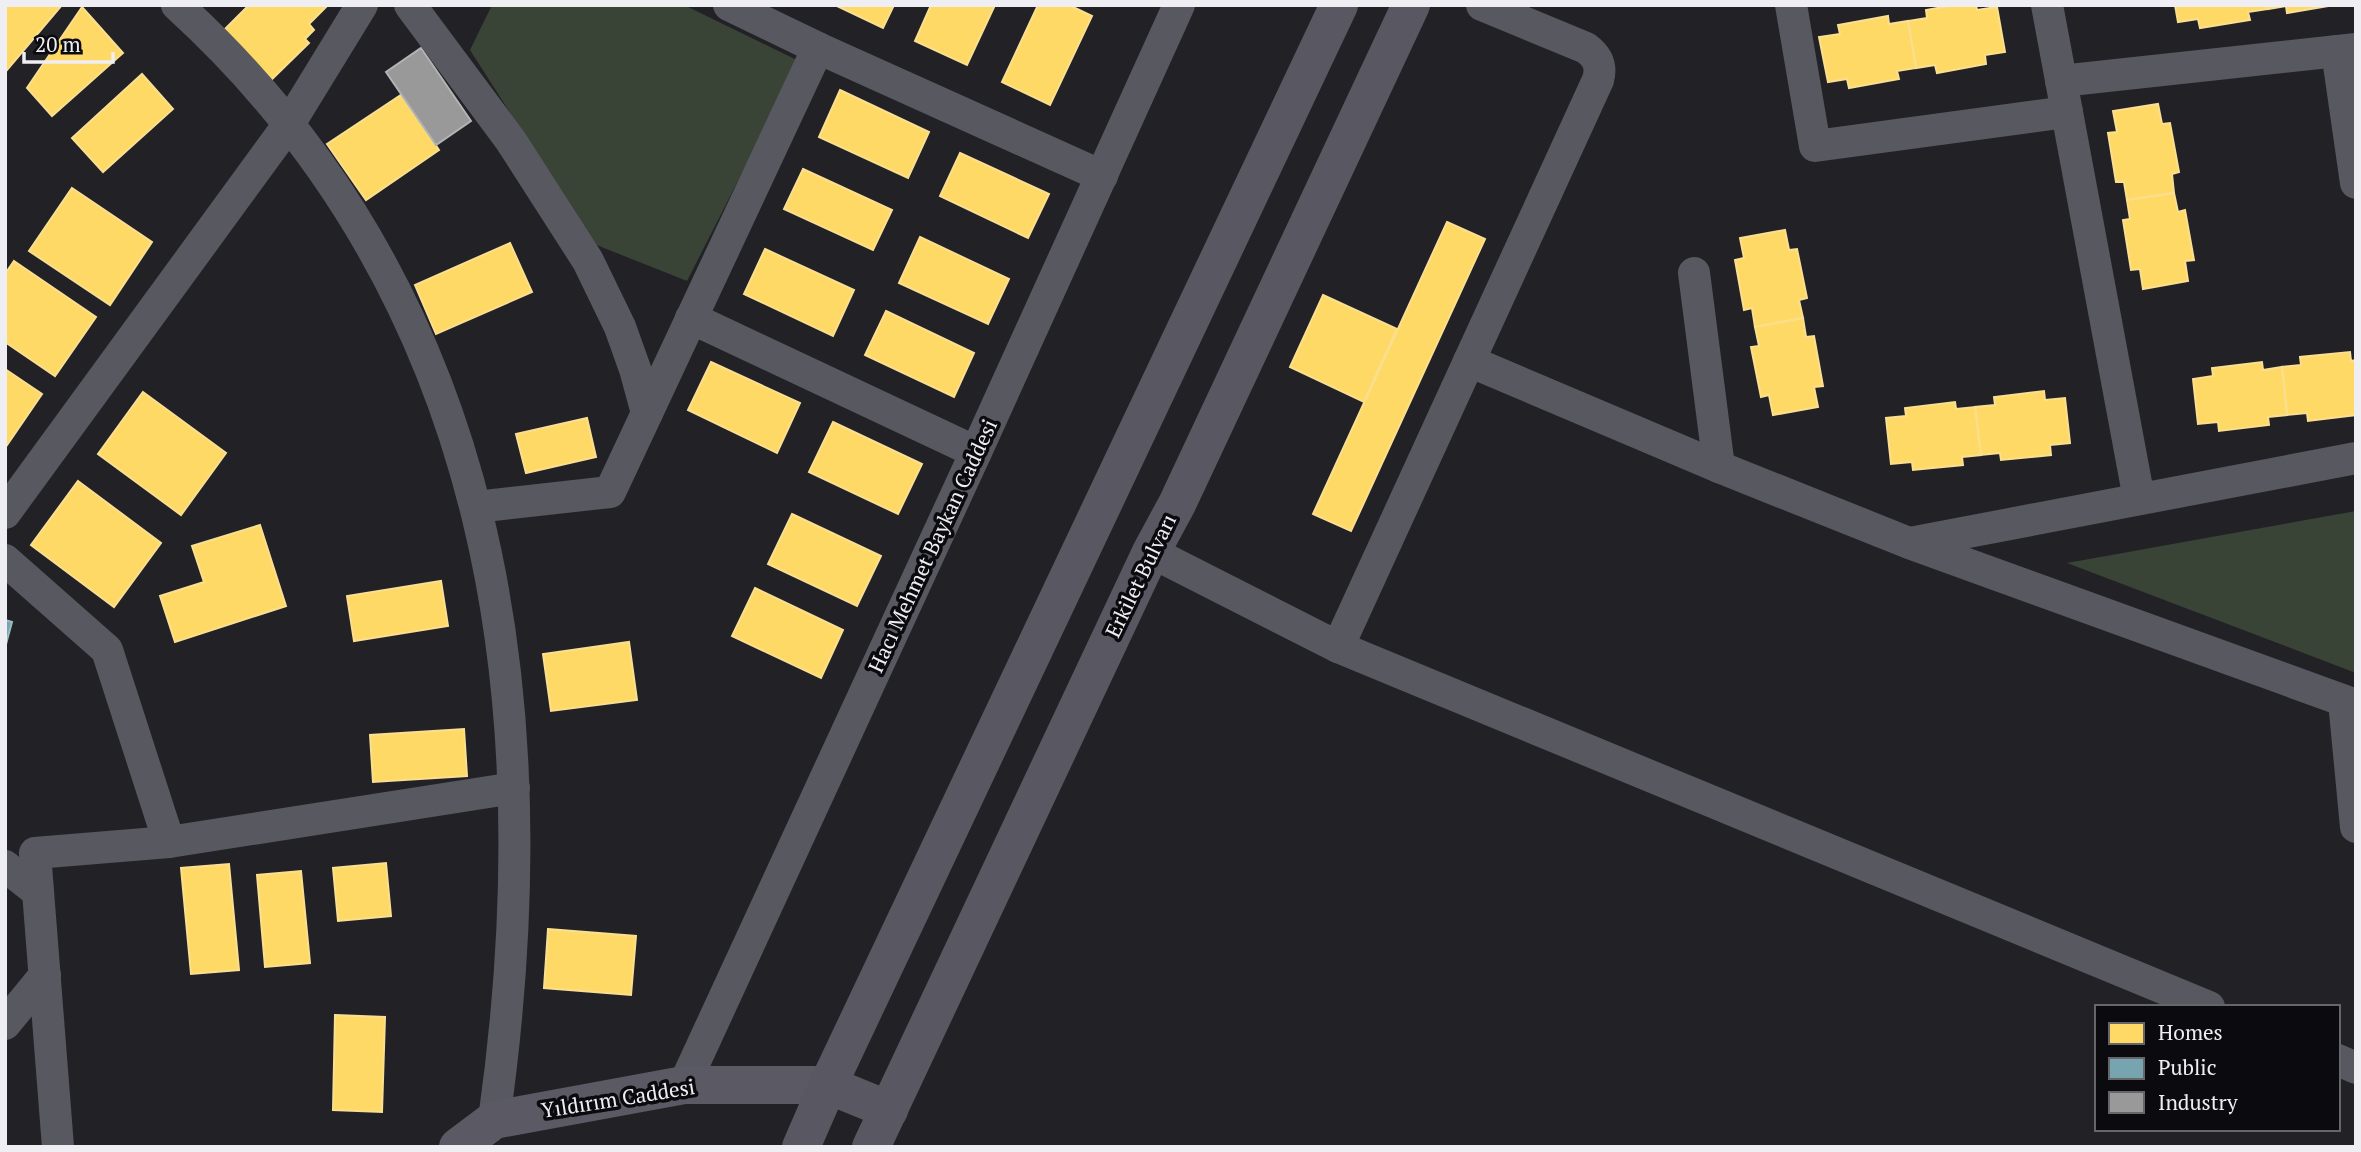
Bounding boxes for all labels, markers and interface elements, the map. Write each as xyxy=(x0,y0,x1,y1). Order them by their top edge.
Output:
scale bar xyxy=(24,21,114,65)
text: 20 m xyxy=(35,30,81,58)
street label: Hacı Mehmet Baykan Caddesi xyxy=(861,414,1003,677)
street label: Erkilet Bulvarı xyxy=(1098,509,1182,642)
legend xyxy=(2095,1005,2340,1131)
text: Homes xyxy=(2158,1018,2223,1046)
text: Public xyxy=(2158,1053,2216,1081)
street label: Yıldırım Caddesi xyxy=(539,1072,697,1124)
text: Industry xyxy=(2158,1088,2238,1116)

